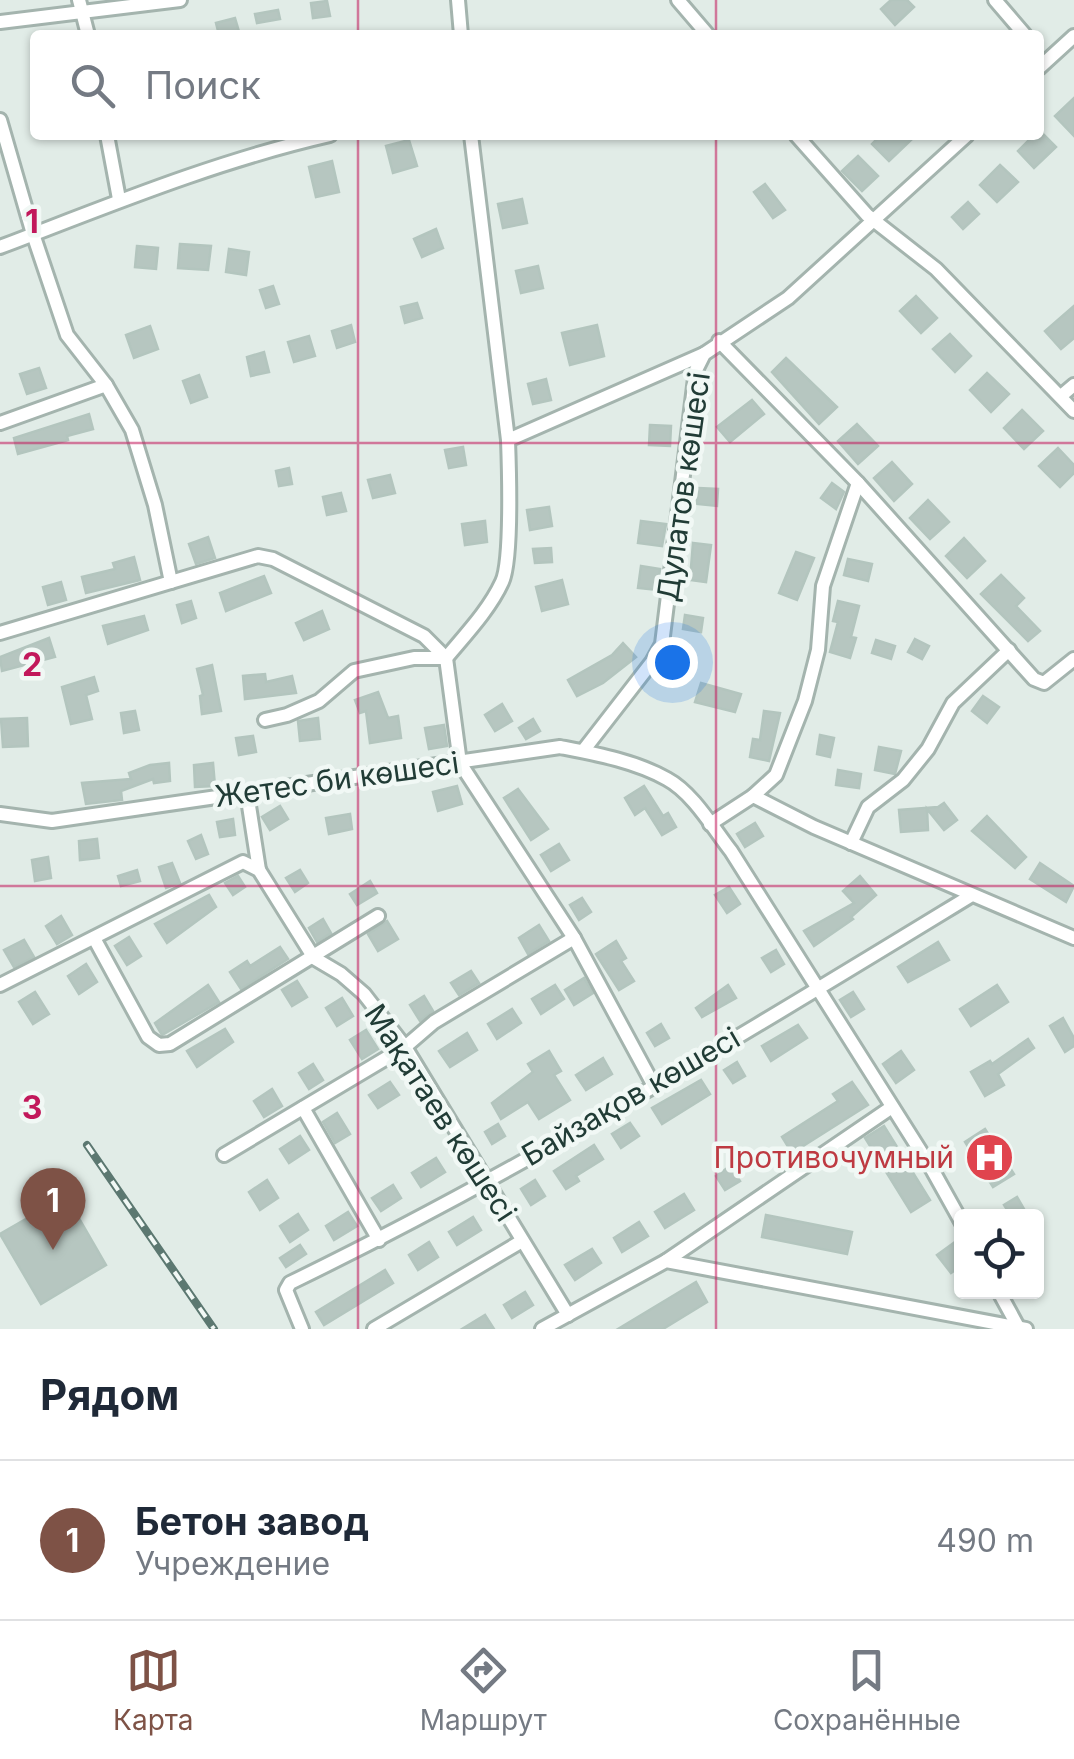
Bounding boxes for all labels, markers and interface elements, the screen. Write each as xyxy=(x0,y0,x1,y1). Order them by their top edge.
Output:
search box xyxy=(30,30,1044,140)
icon: search xyxy=(65,58,120,113)
text: Поиск xyxy=(145,62,261,108)
text: 1 xyxy=(25,202,39,241)
street label: Дулатов көшесі xyxy=(649,370,717,604)
your location xyxy=(647,637,698,688)
text: 2 xyxy=(22,645,42,684)
street label: Жетес би көшесі xyxy=(213,744,461,814)
street label: Мақатаев көшесі xyxy=(357,997,524,1228)
street label: Байзақов көшесі xyxy=(515,1019,746,1173)
text: 3 xyxy=(22,1088,42,1127)
hospital icon: Противочумный xyxy=(963,1132,1015,1184)
place label: Противочумный xyxy=(714,1139,954,1175)
pin: 1 xyxy=(20,1168,86,1250)
map controls xyxy=(954,1209,1044,1299)
button: locate xyxy=(954,1209,1044,1299)
text: Рядом xyxy=(40,1369,179,1420)
text: Бетон завод xyxy=(135,1498,369,1544)
text: 1 xyxy=(66,1521,79,1560)
text: 490 m xyxy=(936,1521,1034,1560)
text: Учреждение xyxy=(135,1544,330,1583)
tab: Карта xyxy=(113,1643,194,1737)
tab: Маршрут xyxy=(420,1643,547,1737)
tab: Сохранённые xyxy=(773,1643,961,1737)

